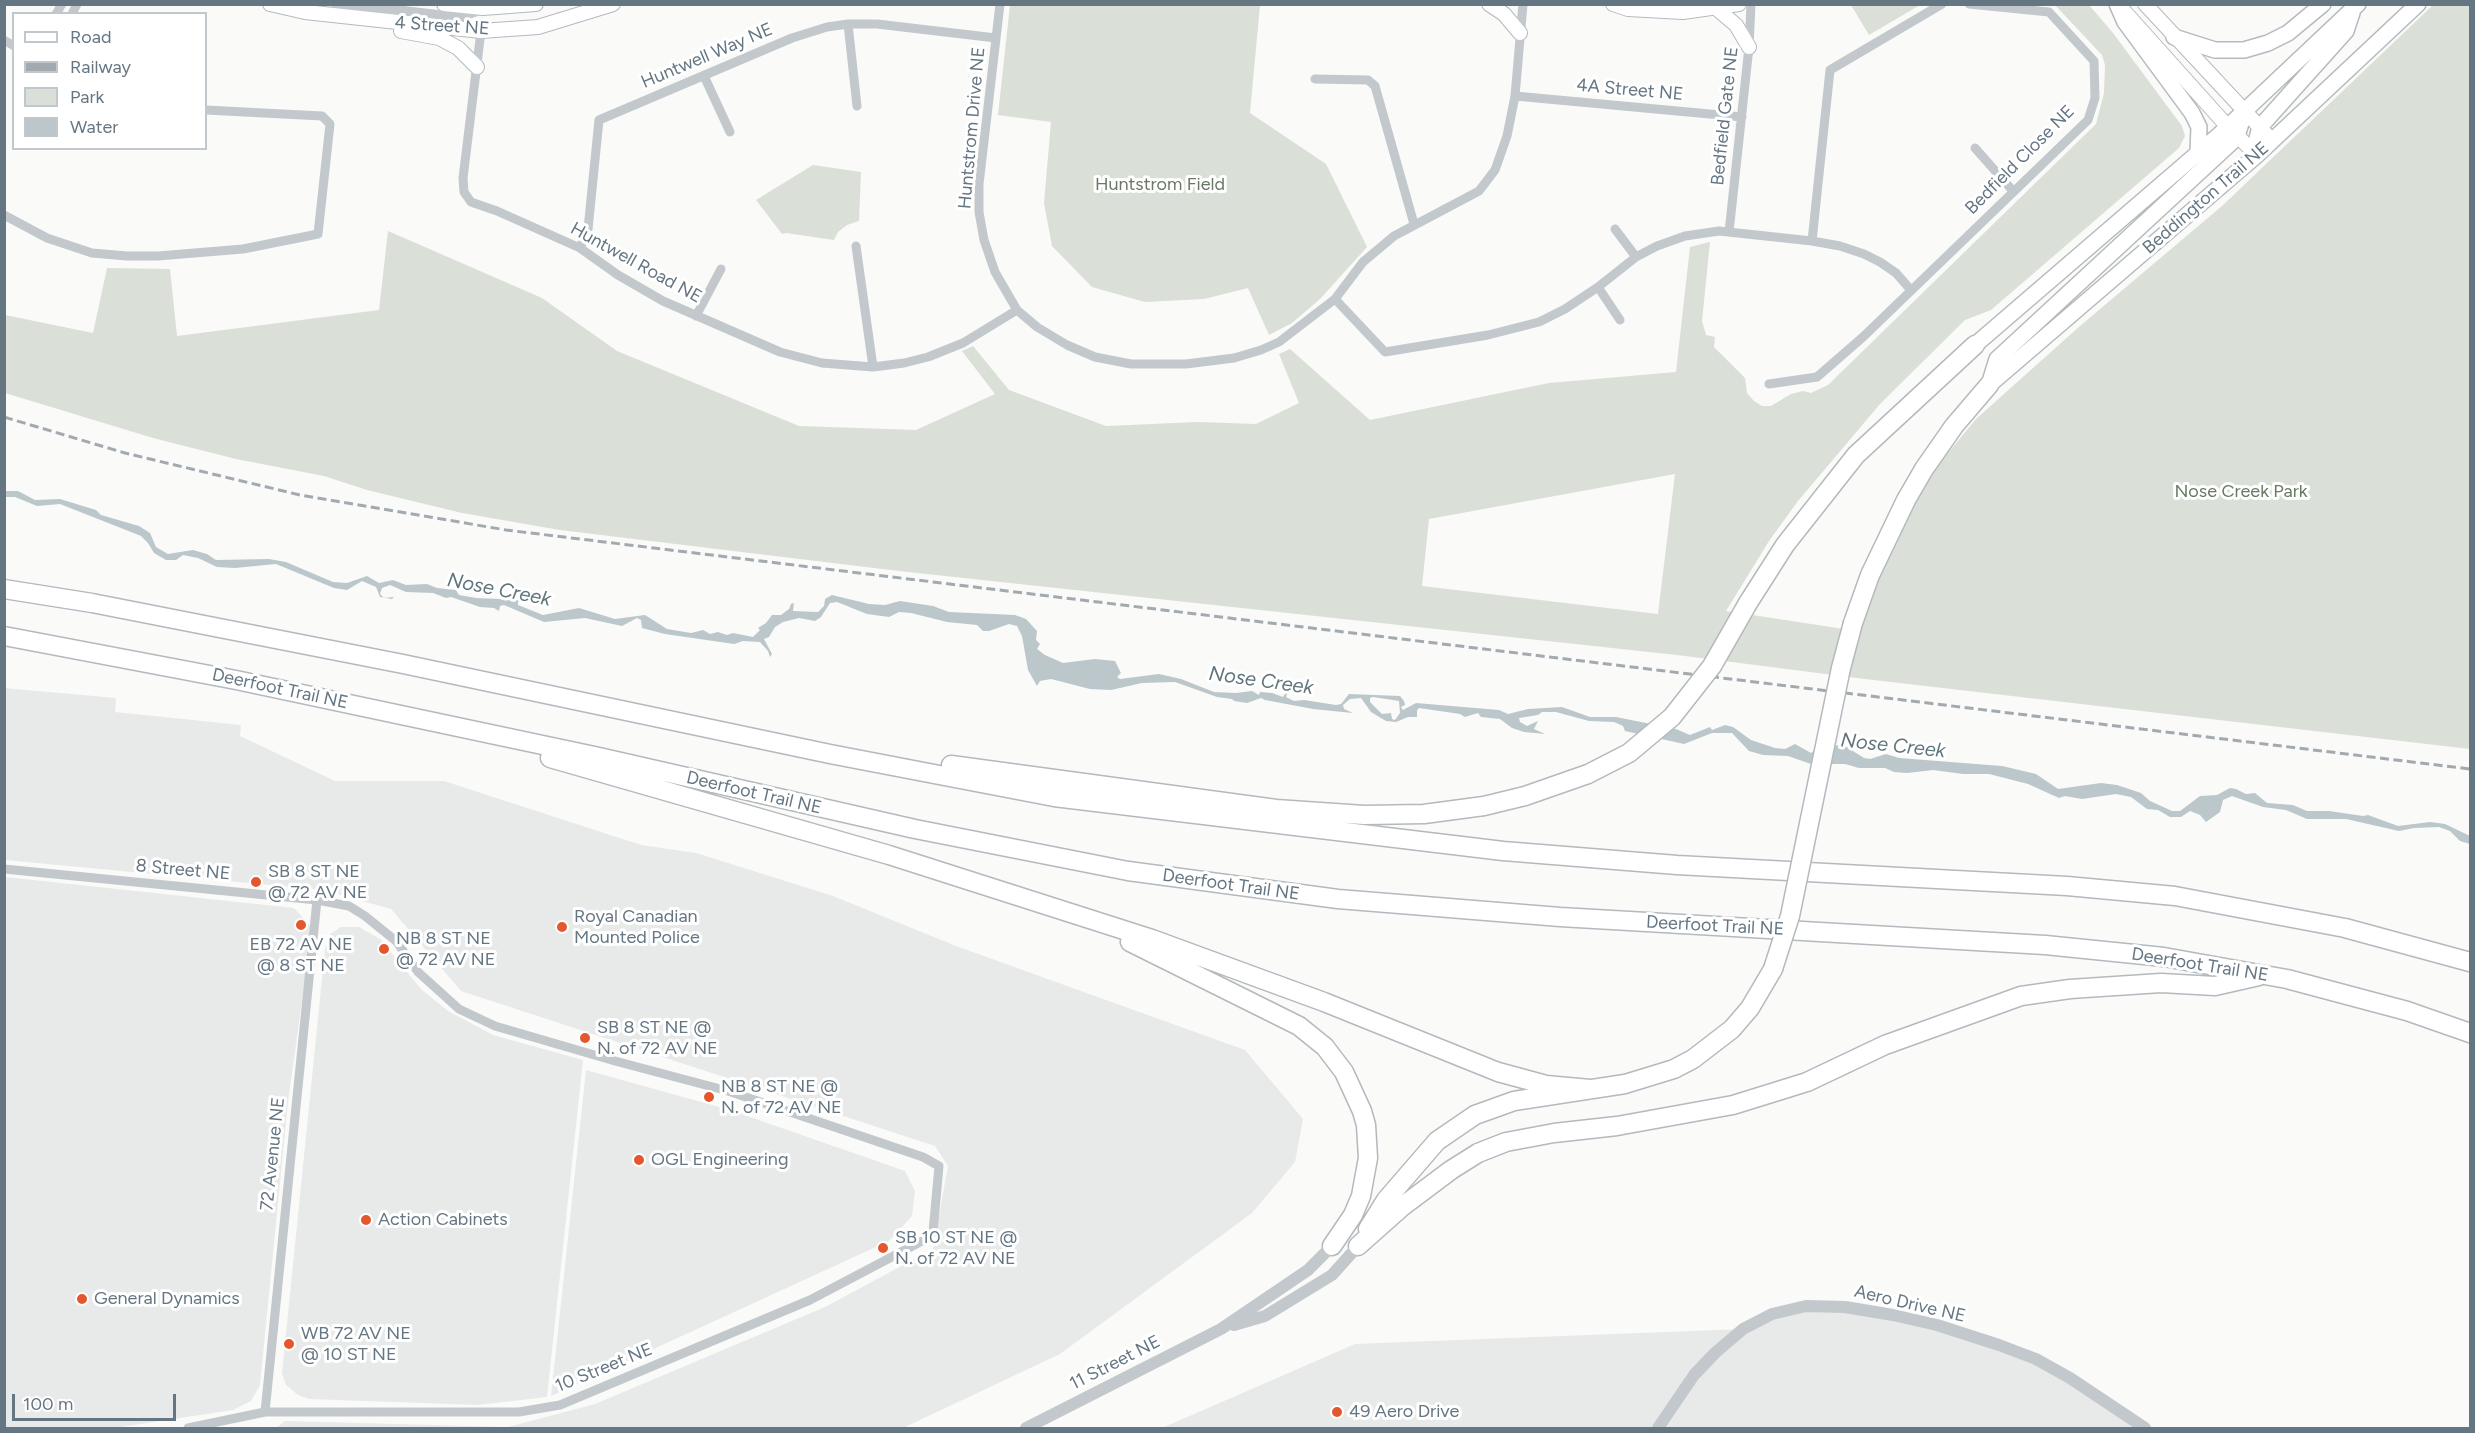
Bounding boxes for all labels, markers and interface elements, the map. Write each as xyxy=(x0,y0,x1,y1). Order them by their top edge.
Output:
legend xyxy=(12,12,207,150)
street label: 4 Street NE xyxy=(394,12,490,40)
street label: Huntwell Way NE xyxy=(638,19,776,93)
text: Road xyxy=(70,26,111,48)
street label: Huntstrom Drive NE xyxy=(954,46,990,210)
street label: Bedfield Gate NE xyxy=(1707,46,1743,186)
text: Railway xyxy=(70,56,131,78)
street label: 4A Street NE xyxy=(1576,75,1684,105)
text: Park xyxy=(70,86,104,108)
street label: Bedfield Close NE xyxy=(1961,101,2079,219)
text: Water xyxy=(70,116,118,138)
street label: Beddington Trail NE xyxy=(2139,137,2273,259)
park label: Huntstrom Field xyxy=(1095,174,1225,196)
street label: Huntwell Road NE xyxy=(566,218,706,308)
park label: Nose Creek Park xyxy=(2174,481,2308,503)
water label: Nose Creek xyxy=(445,568,553,612)
water label: Nose Creek xyxy=(1207,662,1315,700)
street label: Deerfoot Trail NE xyxy=(210,664,350,714)
water label: Nose Creek xyxy=(1839,729,1947,763)
street label: Deerfoot Trail NE xyxy=(684,767,824,819)
street label: 8 Street NE xyxy=(135,855,231,885)
place label: SB 8 ST NE @ 72 AV NE xyxy=(268,861,367,904)
street label: Deerfoot Trail NE xyxy=(1161,865,1301,905)
marker: SB 8 ST NE @ 72 AV NE xyxy=(249,875,263,889)
place label: Royal Canadian Mounted Police xyxy=(574,906,700,948)
street label: Deerfoot Trail NE xyxy=(1645,912,1785,940)
marker: EB 72 AV NE @ 8 ST NE xyxy=(294,918,308,932)
marker: Royal Canadian Mounted Police xyxy=(555,920,569,934)
place label: NB 8 ST NE @ 72 AV NE xyxy=(396,928,495,970)
place label: EB 72 AV NE @ 8 ST NE xyxy=(249,934,353,976)
marker: NB 8 ST NE @ 72 AV NE xyxy=(377,942,391,956)
street label: Deerfoot Trail NE xyxy=(2130,944,2270,986)
place label: SB 8 ST NE @ N. of 72 AV NE xyxy=(597,1017,718,1060)
marker: SB 8 ST NE @ N. of 72 AV NE xyxy=(578,1031,592,1045)
place label: NB 8 ST NE @ N. of 72 AV NE xyxy=(721,1076,842,1118)
marker: NB 8 ST NE @ N. of 72 AV NE xyxy=(702,1090,716,1104)
street label: 72 Avenue NE xyxy=(256,1096,290,1212)
place label: OGL Engineering xyxy=(651,1149,788,1171)
marker: OGL Engineering xyxy=(632,1153,646,1167)
place label: Action Cabinets xyxy=(378,1209,508,1231)
marker: Action Cabinets xyxy=(359,1213,373,1227)
place label: SB 10 ST NE @ N. of 72 AV NE xyxy=(895,1227,1017,1270)
marker: SB 10 ST NE @ N. of 72 AV NE xyxy=(876,1241,890,1255)
street label: Aero Drive NE xyxy=(1852,1281,1968,1327)
place label: General Dynamics xyxy=(94,1288,240,1310)
marker: General Dynamics xyxy=(75,1292,89,1306)
place label: WB 72 AV NE @ 10 ST NE xyxy=(301,1323,411,1366)
street label: 11 Street NE xyxy=(1066,1331,1164,1395)
marker: WB 72 AV NE @ 10 ST NE xyxy=(282,1337,296,1351)
street label: 10 Street NE xyxy=(552,1339,656,1397)
scale bar xyxy=(15,1382,178,1420)
text: 100 m xyxy=(23,1393,73,1415)
place label: 49 Aero Drive xyxy=(1349,1401,1459,1423)
marker: 49 Aero Drive xyxy=(1330,1405,1344,1419)

